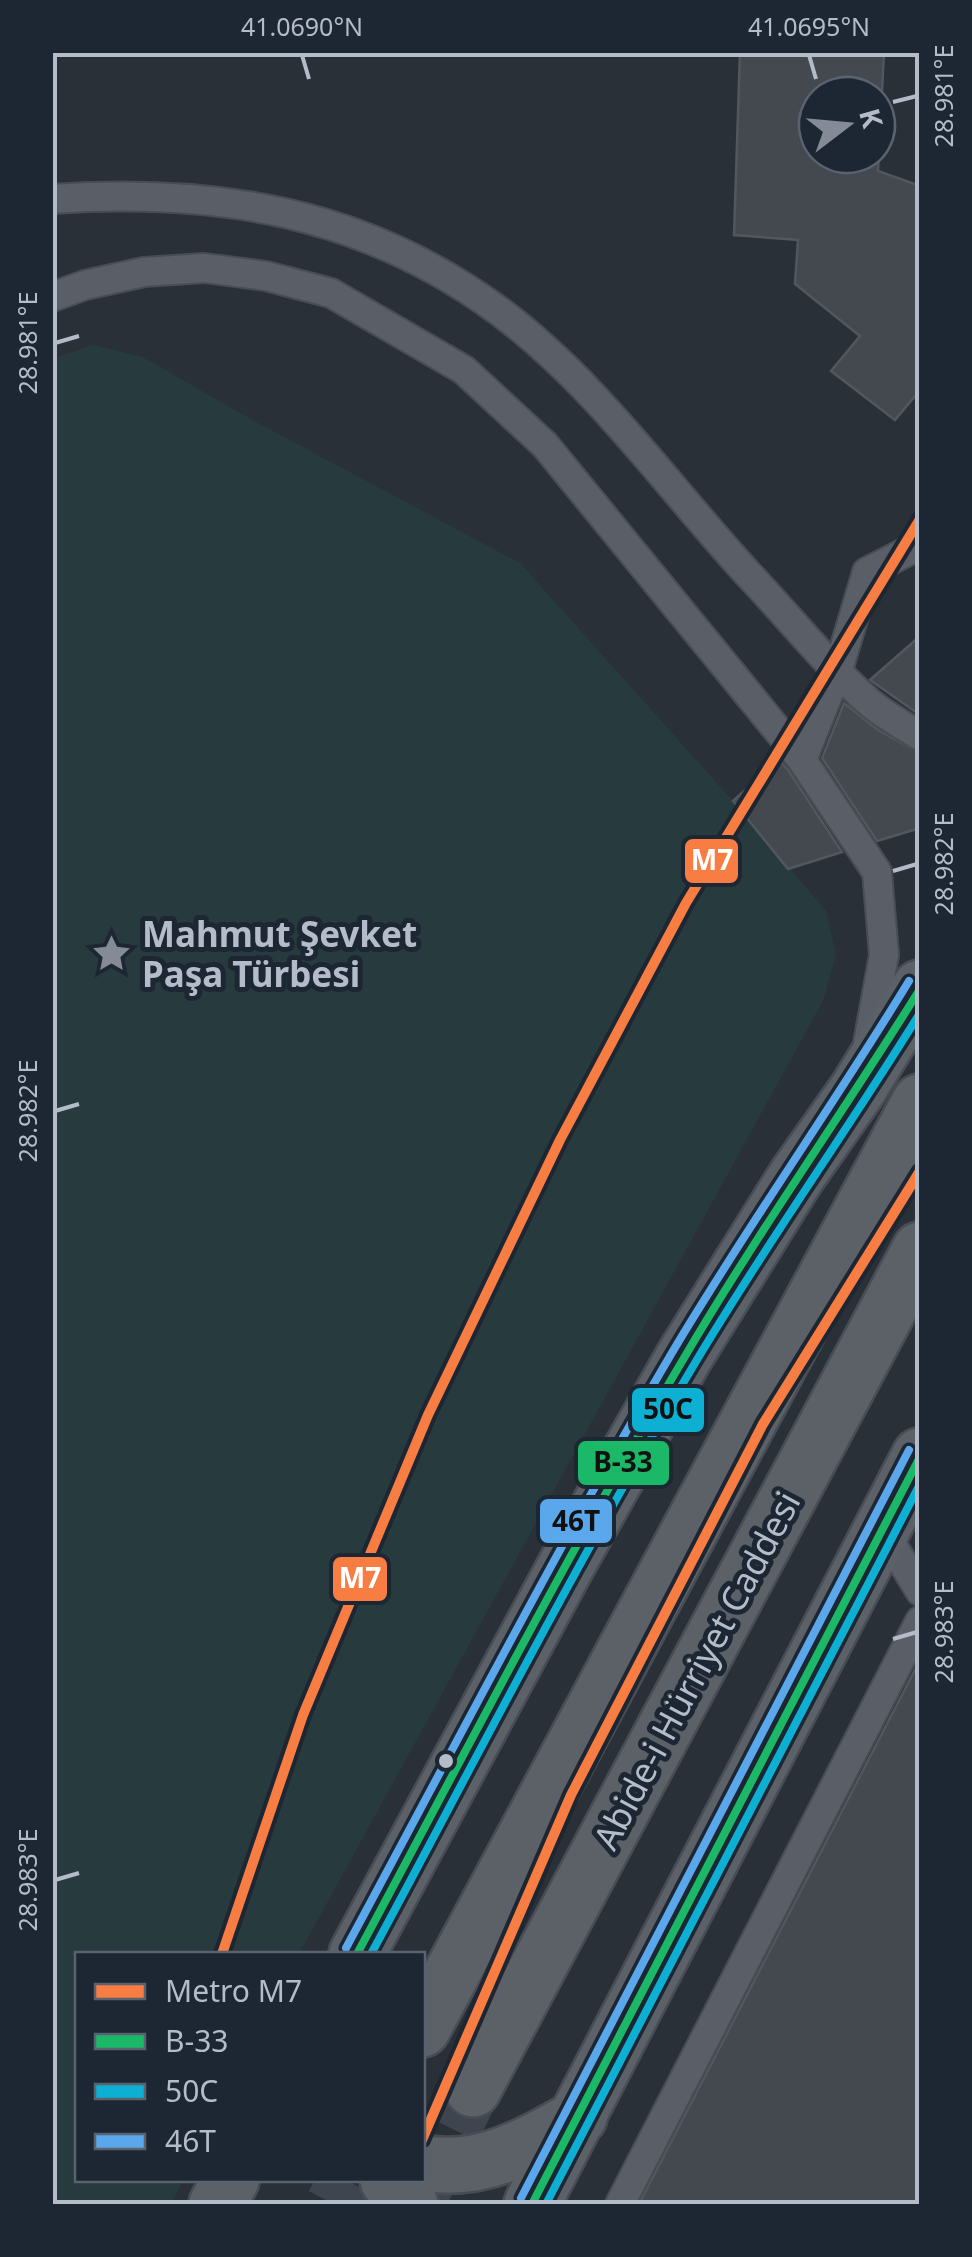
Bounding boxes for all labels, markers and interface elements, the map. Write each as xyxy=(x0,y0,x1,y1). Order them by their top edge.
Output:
text: 41.0690°N xyxy=(241,9,363,43)
text: 41.0695°N xyxy=(748,9,870,43)
text: 28.981°E xyxy=(926,45,960,147)
north arrow xyxy=(797,75,897,175)
text: K xyxy=(851,104,893,132)
text: 28.981°E xyxy=(10,292,44,394)
text: 28.982°E xyxy=(926,813,960,915)
line badge: M7 xyxy=(683,837,740,885)
text: M7 xyxy=(691,840,733,878)
place label: Mahmut Şevket Paşa Türbesi xyxy=(142,910,417,997)
place icon: Mahmut Şevket Paşa Türbesi xyxy=(91,932,133,974)
text: 28.982°E xyxy=(10,1060,44,1162)
line badge: 50C xyxy=(630,1386,706,1434)
text: 50C xyxy=(643,1389,693,1427)
line badge: B-33 xyxy=(576,1439,671,1487)
text: B-33 xyxy=(593,1442,653,1480)
street label: Abide-i Hürriyet Caddesi xyxy=(582,1483,810,1857)
line badge: 46T xyxy=(538,1497,614,1545)
text: 46T xyxy=(552,1501,600,1539)
line badge: M7 xyxy=(331,1555,389,1603)
text: M7 xyxy=(339,1558,381,1596)
text: 28.983°E xyxy=(926,1581,960,1683)
unlabelled marker xyxy=(436,1751,456,1771)
text: 28.983°E xyxy=(10,1829,44,1931)
legend xyxy=(75,1952,425,2182)
text: Metro M7 xyxy=(165,1970,302,2011)
text: B-33 xyxy=(165,2020,228,2061)
text: 50C xyxy=(165,2070,218,2111)
text: 46T xyxy=(165,2120,216,2161)

